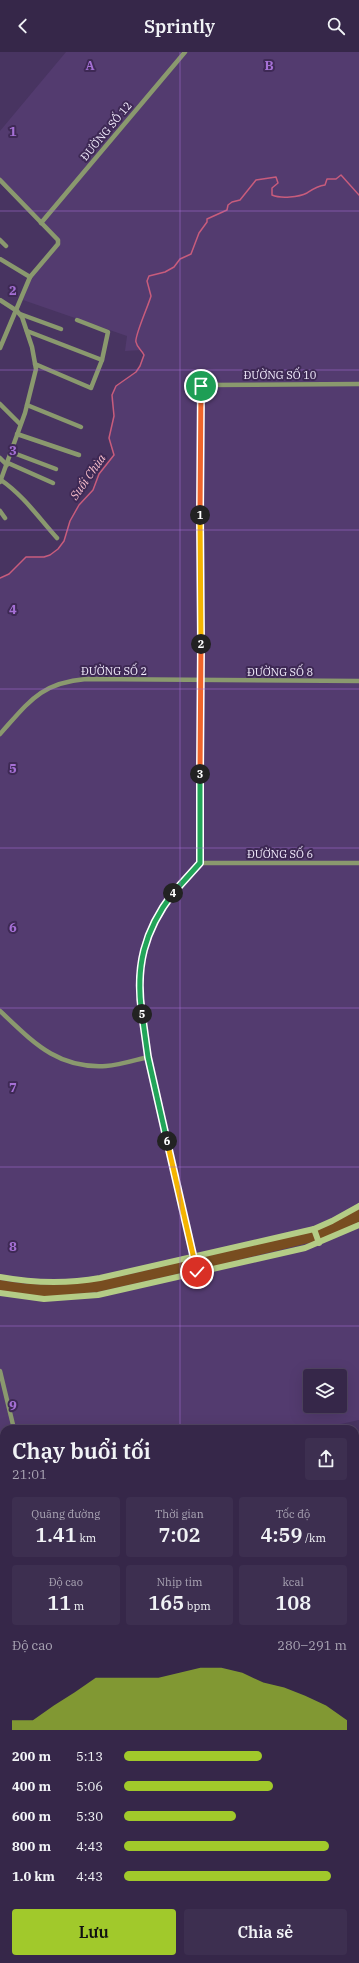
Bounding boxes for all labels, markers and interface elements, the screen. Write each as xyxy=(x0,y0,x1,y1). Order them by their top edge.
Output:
icon: back xyxy=(12,15,34,37)
text: Sprintly xyxy=(144,15,215,38)
icon: search xyxy=(325,15,347,37)
text: A xyxy=(85,57,95,74)
text: B xyxy=(264,57,274,74)
street label: ĐƯỜNG SỐ 12 xyxy=(76,97,135,163)
text: 1 xyxy=(9,123,17,140)
text: 2 xyxy=(9,282,17,299)
street label: ĐƯỜNG SỐ 10 xyxy=(244,366,317,382)
pin xyxy=(184,369,218,403)
icon: arrive xyxy=(190,375,212,397)
text: 3 xyxy=(9,442,17,459)
water label: Suối Chùa xyxy=(66,451,109,503)
pin: 1 xyxy=(190,505,210,525)
text: 1 xyxy=(197,508,203,522)
text: 4 xyxy=(9,601,17,618)
pin: 2 xyxy=(191,634,211,654)
text: 2 xyxy=(198,637,204,651)
street label: ĐƯỜNG SỐ 2 xyxy=(81,662,147,678)
street label: ĐƯỜNG SỐ 8 xyxy=(247,663,313,679)
text: 5 xyxy=(9,760,17,777)
pin: 3 xyxy=(190,764,210,784)
text: 3 xyxy=(197,767,203,781)
street label: ĐƯỜNG SỐ 6 xyxy=(247,845,313,861)
pin: 4 xyxy=(163,883,183,903)
text: 4 xyxy=(170,886,176,900)
text: 6 xyxy=(9,919,17,936)
pin: 5 xyxy=(132,1004,152,1024)
text: 5 xyxy=(139,1007,145,1021)
text: 7 xyxy=(9,1079,17,1096)
pin: 6 xyxy=(157,1131,177,1151)
text: 6 xyxy=(164,1134,170,1148)
text: 8 xyxy=(9,1238,17,1255)
pin xyxy=(180,1255,214,1289)
icon: check xyxy=(186,1261,208,1283)
map controls xyxy=(303,1369,347,1413)
button: layers xyxy=(303,1369,347,1413)
text: 9 xyxy=(9,1397,17,1414)
text: Chạy buổi tối xyxy=(12,1436,151,1465)
button: share xyxy=(305,1438,347,1480)
text: 21:01 xyxy=(12,1466,47,1483)
text: Quãng đường xyxy=(31,1507,100,1521)
text: Thời gian xyxy=(155,1507,204,1521)
text: Tốc độ xyxy=(276,1507,310,1521)
text: 1.41 xyxy=(35,1521,77,1548)
text: 7:02 xyxy=(159,1521,200,1548)
text: 4:59 xyxy=(260,1521,302,1548)
text: km xyxy=(77,1531,96,1545)
text: /km xyxy=(302,1531,326,1545)
text: Độ cao xyxy=(49,1575,83,1589)
text: Nhịp tim xyxy=(156,1575,203,1589)
text: kcal xyxy=(283,1575,304,1589)
text: 11 xyxy=(47,1589,71,1616)
text: 165 xyxy=(148,1589,184,1616)
text: 108 xyxy=(275,1589,311,1616)
text: m xyxy=(71,1599,84,1613)
text: bpm xyxy=(184,1599,211,1613)
text: Độ cao xyxy=(12,1637,53,1654)
text: 280–291 m xyxy=(277,1637,347,1654)
text: 200 m xyxy=(12,1748,51,1765)
text: 5:13 xyxy=(76,1748,103,1765)
text: 400 m xyxy=(12,1778,51,1795)
text: 5:06 xyxy=(76,1778,103,1795)
text: 600 m xyxy=(12,1808,51,1825)
text: 5:30 xyxy=(76,1808,103,1825)
text: 800 m xyxy=(12,1838,51,1855)
text: 4:43 xyxy=(76,1838,103,1855)
text: 1.0 km xyxy=(12,1868,55,1885)
text: 4:43 xyxy=(76,1868,103,1885)
button: Lưu xyxy=(12,1909,176,1955)
button: Chia sẻ xyxy=(184,1909,347,1955)

